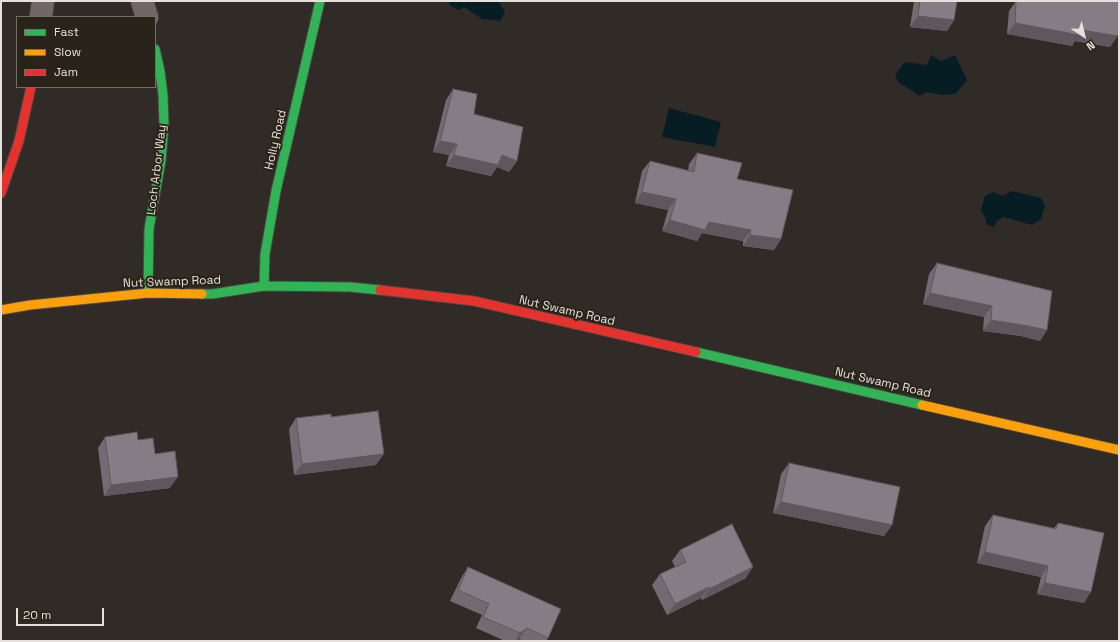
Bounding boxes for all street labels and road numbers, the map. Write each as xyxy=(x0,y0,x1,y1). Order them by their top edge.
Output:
street label: Holly Road xyxy=(262,109,290,171)
street label: Loch Arbor Way xyxy=(144,124,170,216)
street label: Nut Swamp Road xyxy=(123,273,221,291)
street label: Nut Swamp Road xyxy=(518,293,616,329)
street label: Nut Swamp Road xyxy=(834,365,932,401)

